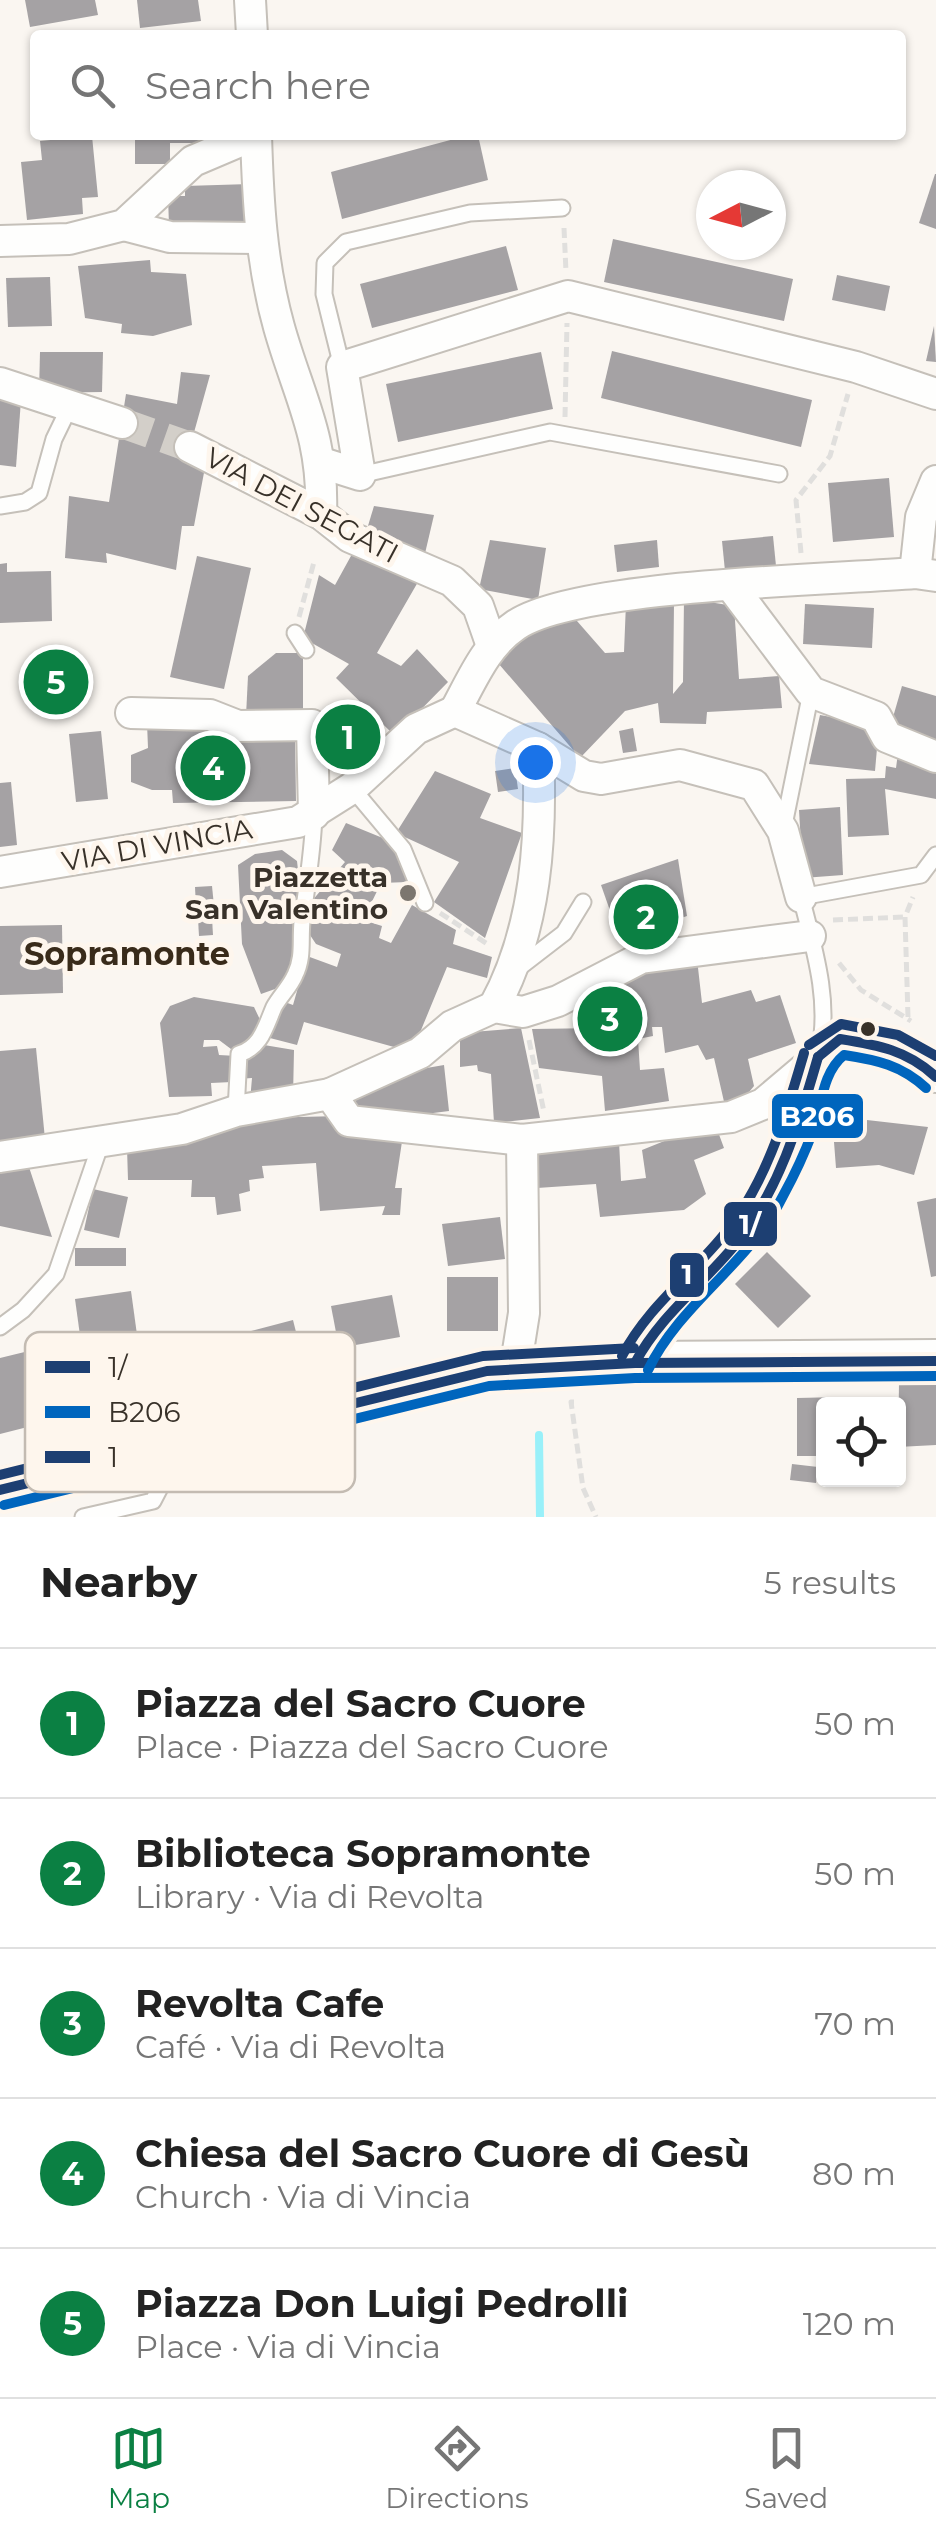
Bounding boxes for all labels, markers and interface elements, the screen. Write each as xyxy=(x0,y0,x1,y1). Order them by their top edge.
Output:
search box xyxy=(30,30,906,140)
icon: search xyxy=(65,58,120,113)
text: Search here xyxy=(145,62,371,109)
north arrow xyxy=(696,170,786,260)
street label: VIA DEI SEGATI xyxy=(200,440,404,570)
pin: 5 xyxy=(23,644,88,720)
pin: 1 xyxy=(316,700,380,774)
pin: 4 xyxy=(180,730,246,806)
your location xyxy=(510,737,561,788)
street label: VIA DI VINCIA xyxy=(59,811,256,878)
place label: Piazzetta San Valentino xyxy=(185,860,388,926)
pin: 2 xyxy=(614,880,678,954)
marker: Piazzetta San Valentino xyxy=(397,882,419,904)
district label: Sopramonte xyxy=(24,934,230,973)
pin: 3 xyxy=(578,982,642,1056)
unlabelled marker xyxy=(858,1019,878,1039)
line badge: B206 xyxy=(770,1092,865,1140)
text: B206 xyxy=(780,1099,855,1133)
line badge: 1/ xyxy=(722,1200,779,1248)
text: 1/ xyxy=(739,1207,763,1241)
line badge: 1 xyxy=(668,1251,706,1299)
text: 1 xyxy=(682,1257,692,1291)
legend xyxy=(25,1332,355,1492)
text: 1/ xyxy=(108,1350,129,1384)
text: B206 xyxy=(108,1395,181,1429)
map controls xyxy=(816,1397,906,1487)
button: locate xyxy=(816,1397,906,1487)
text: 1 xyxy=(108,1440,118,1474)
text: Nearby xyxy=(40,1556,197,1608)
text: 5 results xyxy=(764,1563,896,1602)
text: Piazza del Sacro Cuore xyxy=(135,1680,586,1727)
text: 1 xyxy=(66,1704,79,1743)
text: 50 m xyxy=(814,1704,896,1743)
text: Place · Piazza del Sacro Cuore xyxy=(135,1727,609,1766)
text: Biblioteca Sopramonte xyxy=(135,1830,591,1877)
text: 2 xyxy=(63,1854,82,1893)
text: 50 m xyxy=(814,1854,896,1893)
text: Library · Via di Revolta xyxy=(135,1877,484,1916)
text: Revolta Cafe xyxy=(135,1980,384,2027)
text: 3 xyxy=(63,2004,82,2043)
text: 70 m xyxy=(814,2004,896,2043)
text: Café · Via di Revolta xyxy=(135,2027,446,2066)
text: Chiesa del Sacro Cuore di Gesù xyxy=(135,2130,750,2177)
text: 4 xyxy=(61,2154,84,2193)
text: 80 m xyxy=(812,2154,896,2193)
text: Church · Via di Vincia xyxy=(135,2177,471,2216)
text: Piazza Don Luigi Pedrolli xyxy=(135,2280,629,2327)
text: 5 xyxy=(63,2304,82,2343)
text: 120 m xyxy=(803,2304,896,2343)
text: Place · Via di Vincia xyxy=(135,2327,441,2366)
tab: Map xyxy=(108,2421,170,2515)
tab: Directions xyxy=(385,2421,529,2515)
tab: Saved xyxy=(744,2421,828,2515)

